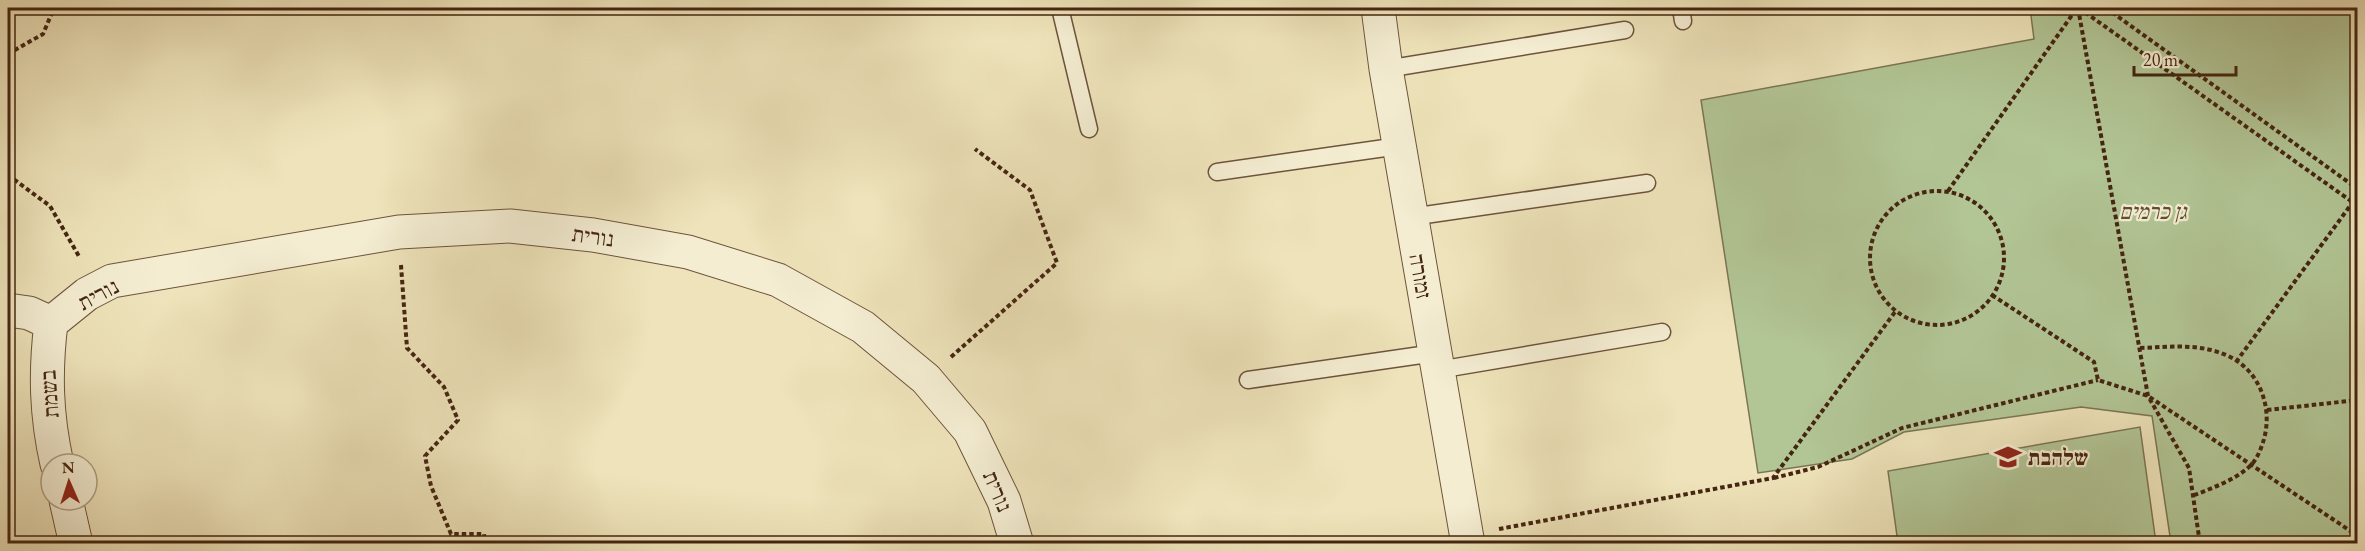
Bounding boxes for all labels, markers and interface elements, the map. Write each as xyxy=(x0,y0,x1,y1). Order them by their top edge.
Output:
scale bar xyxy=(2134,39,2236,77)
text: 20 m xyxy=(2143,48,2178,71)
park label: גן כרמים xyxy=(2119,197,2188,226)
street label: נורית xyxy=(570,219,616,254)
street label: זמורה xyxy=(1402,251,1439,301)
street label: נורית xyxy=(73,272,124,317)
street label: בשמת xyxy=(33,369,66,419)
school or university icon: שלהבת xyxy=(1993,442,2023,472)
place label: שלהבת xyxy=(2028,443,2088,472)
north arrow xyxy=(39,452,99,512)
text: N xyxy=(61,457,75,478)
street label: נורית xyxy=(976,466,1019,516)

